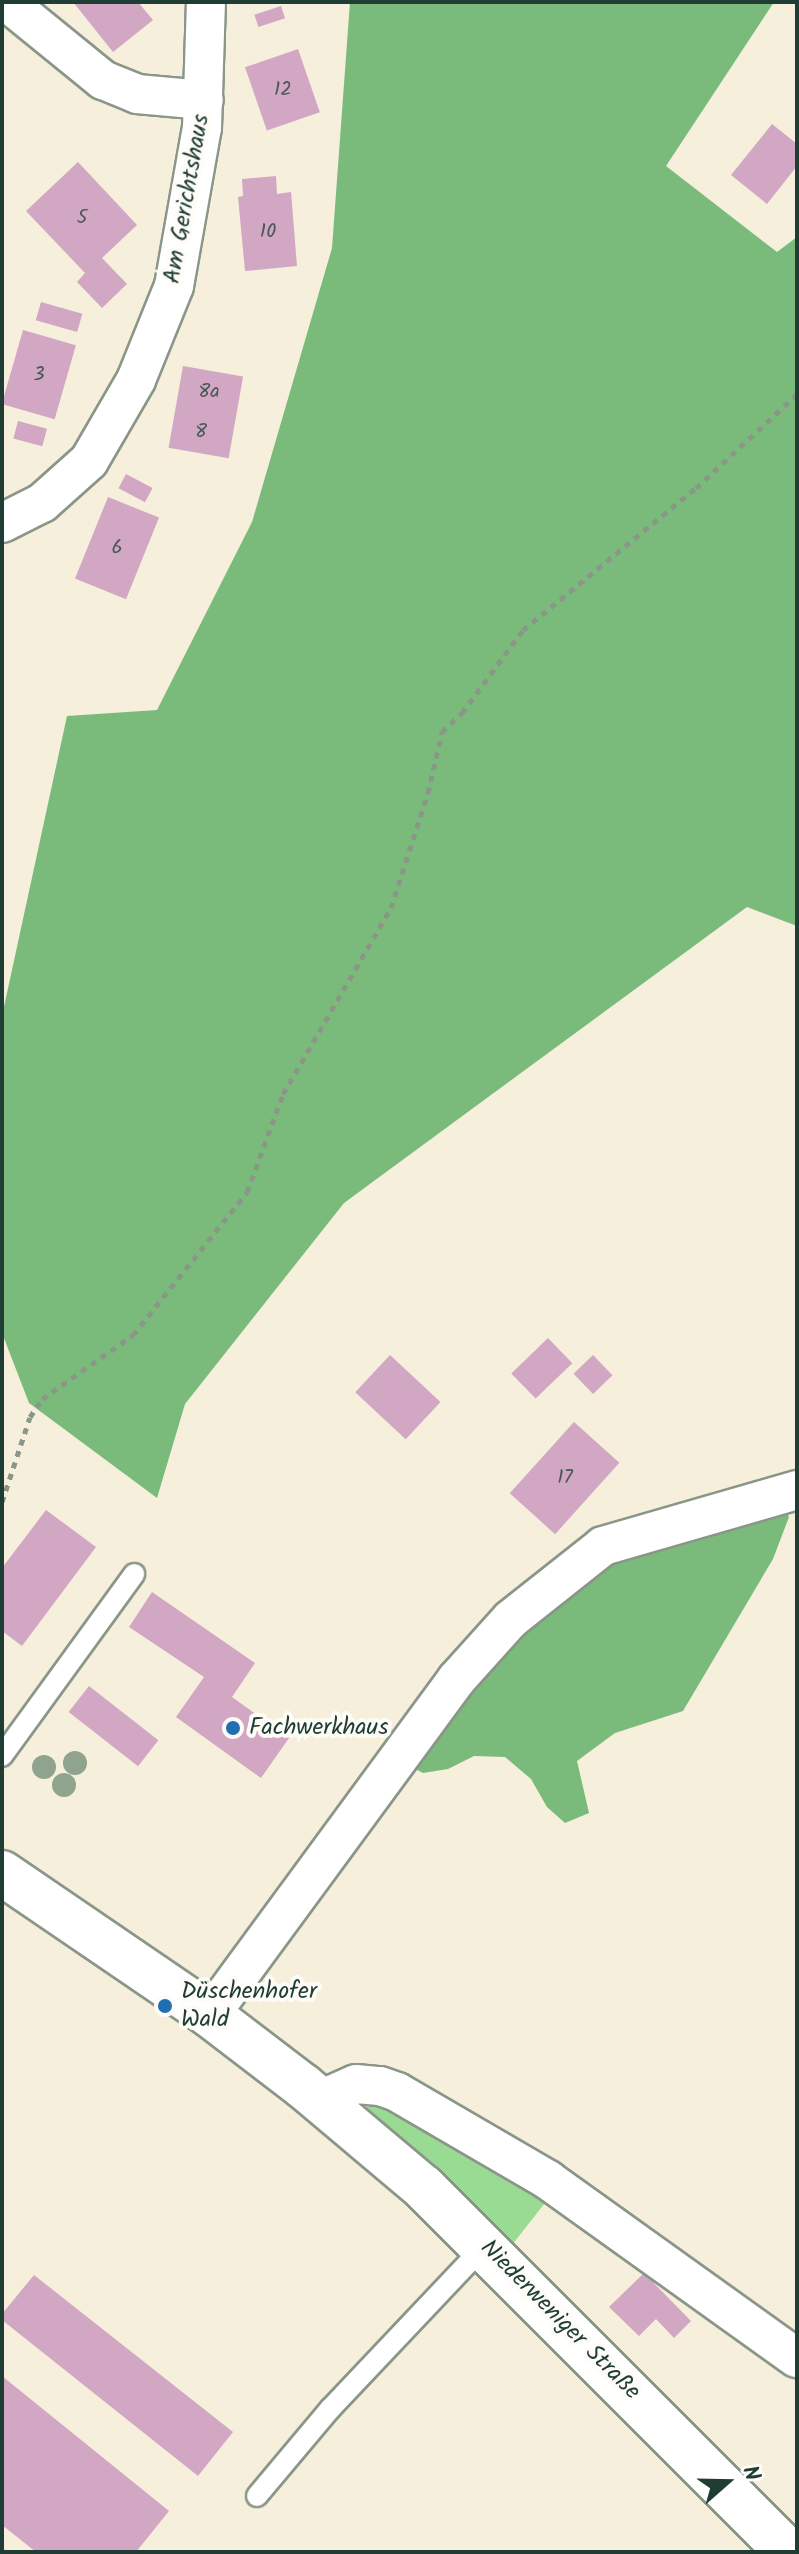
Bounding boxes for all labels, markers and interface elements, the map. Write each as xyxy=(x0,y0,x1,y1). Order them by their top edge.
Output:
house number: 12 xyxy=(274,78,292,102)
street label: Am Gerichtshaus xyxy=(158,112,216,286)
house number: 5 xyxy=(77,206,87,230)
house number: 10 xyxy=(260,220,276,244)
house number: 3 xyxy=(33,363,45,387)
house number: 8a xyxy=(198,380,220,404)
house number: 8 xyxy=(195,420,207,444)
house number: 6 xyxy=(111,536,123,560)
house number: 17 xyxy=(557,1466,573,1490)
place label: Fachwerkhaus xyxy=(249,1714,388,1742)
marker: Fachwerkhaus xyxy=(224,1719,242,1737)
place label: Düschenhofer Wald xyxy=(181,1978,317,2034)
marker: Düschenhofer Wald xyxy=(156,1997,174,2015)
street label: Niederweniger Straße xyxy=(474,2234,646,2406)
north arrow xyxy=(687,2442,767,2522)
text: N xyxy=(731,2461,769,2486)

